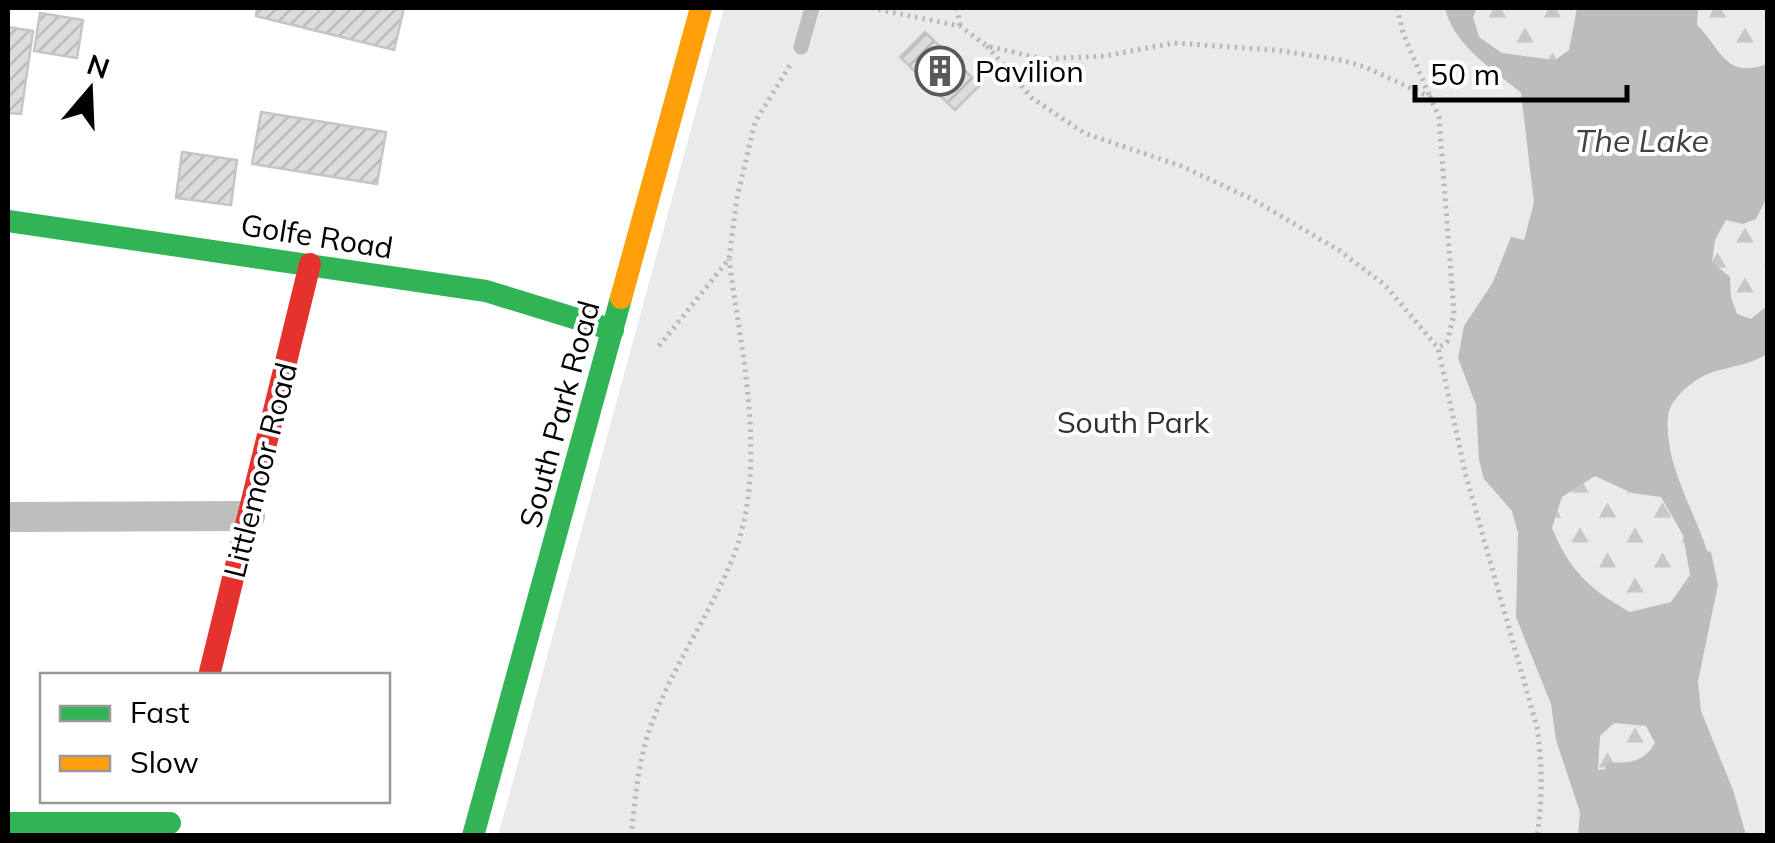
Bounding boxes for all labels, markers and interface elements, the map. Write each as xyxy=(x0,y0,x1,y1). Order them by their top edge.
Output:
north arrow xyxy=(40,40,140,140)
scale bar xyxy=(1415,40,1628,102)
building icon: Pavilion xyxy=(914,45,966,97)
text: N xyxy=(83,46,114,86)
place label: Pavilion xyxy=(975,52,1084,90)
text: 50 m xyxy=(1430,55,1500,93)
water label: The Lake xyxy=(1575,120,1709,160)
street label: Golfe Road xyxy=(238,205,396,267)
street label: South Park Road xyxy=(510,296,608,532)
street label: Littlemoor Road xyxy=(215,358,305,582)
park label: South Park xyxy=(1057,403,1210,441)
legend xyxy=(40,673,390,803)
text: Fast xyxy=(130,693,190,731)
text: Slow xyxy=(130,743,199,781)

